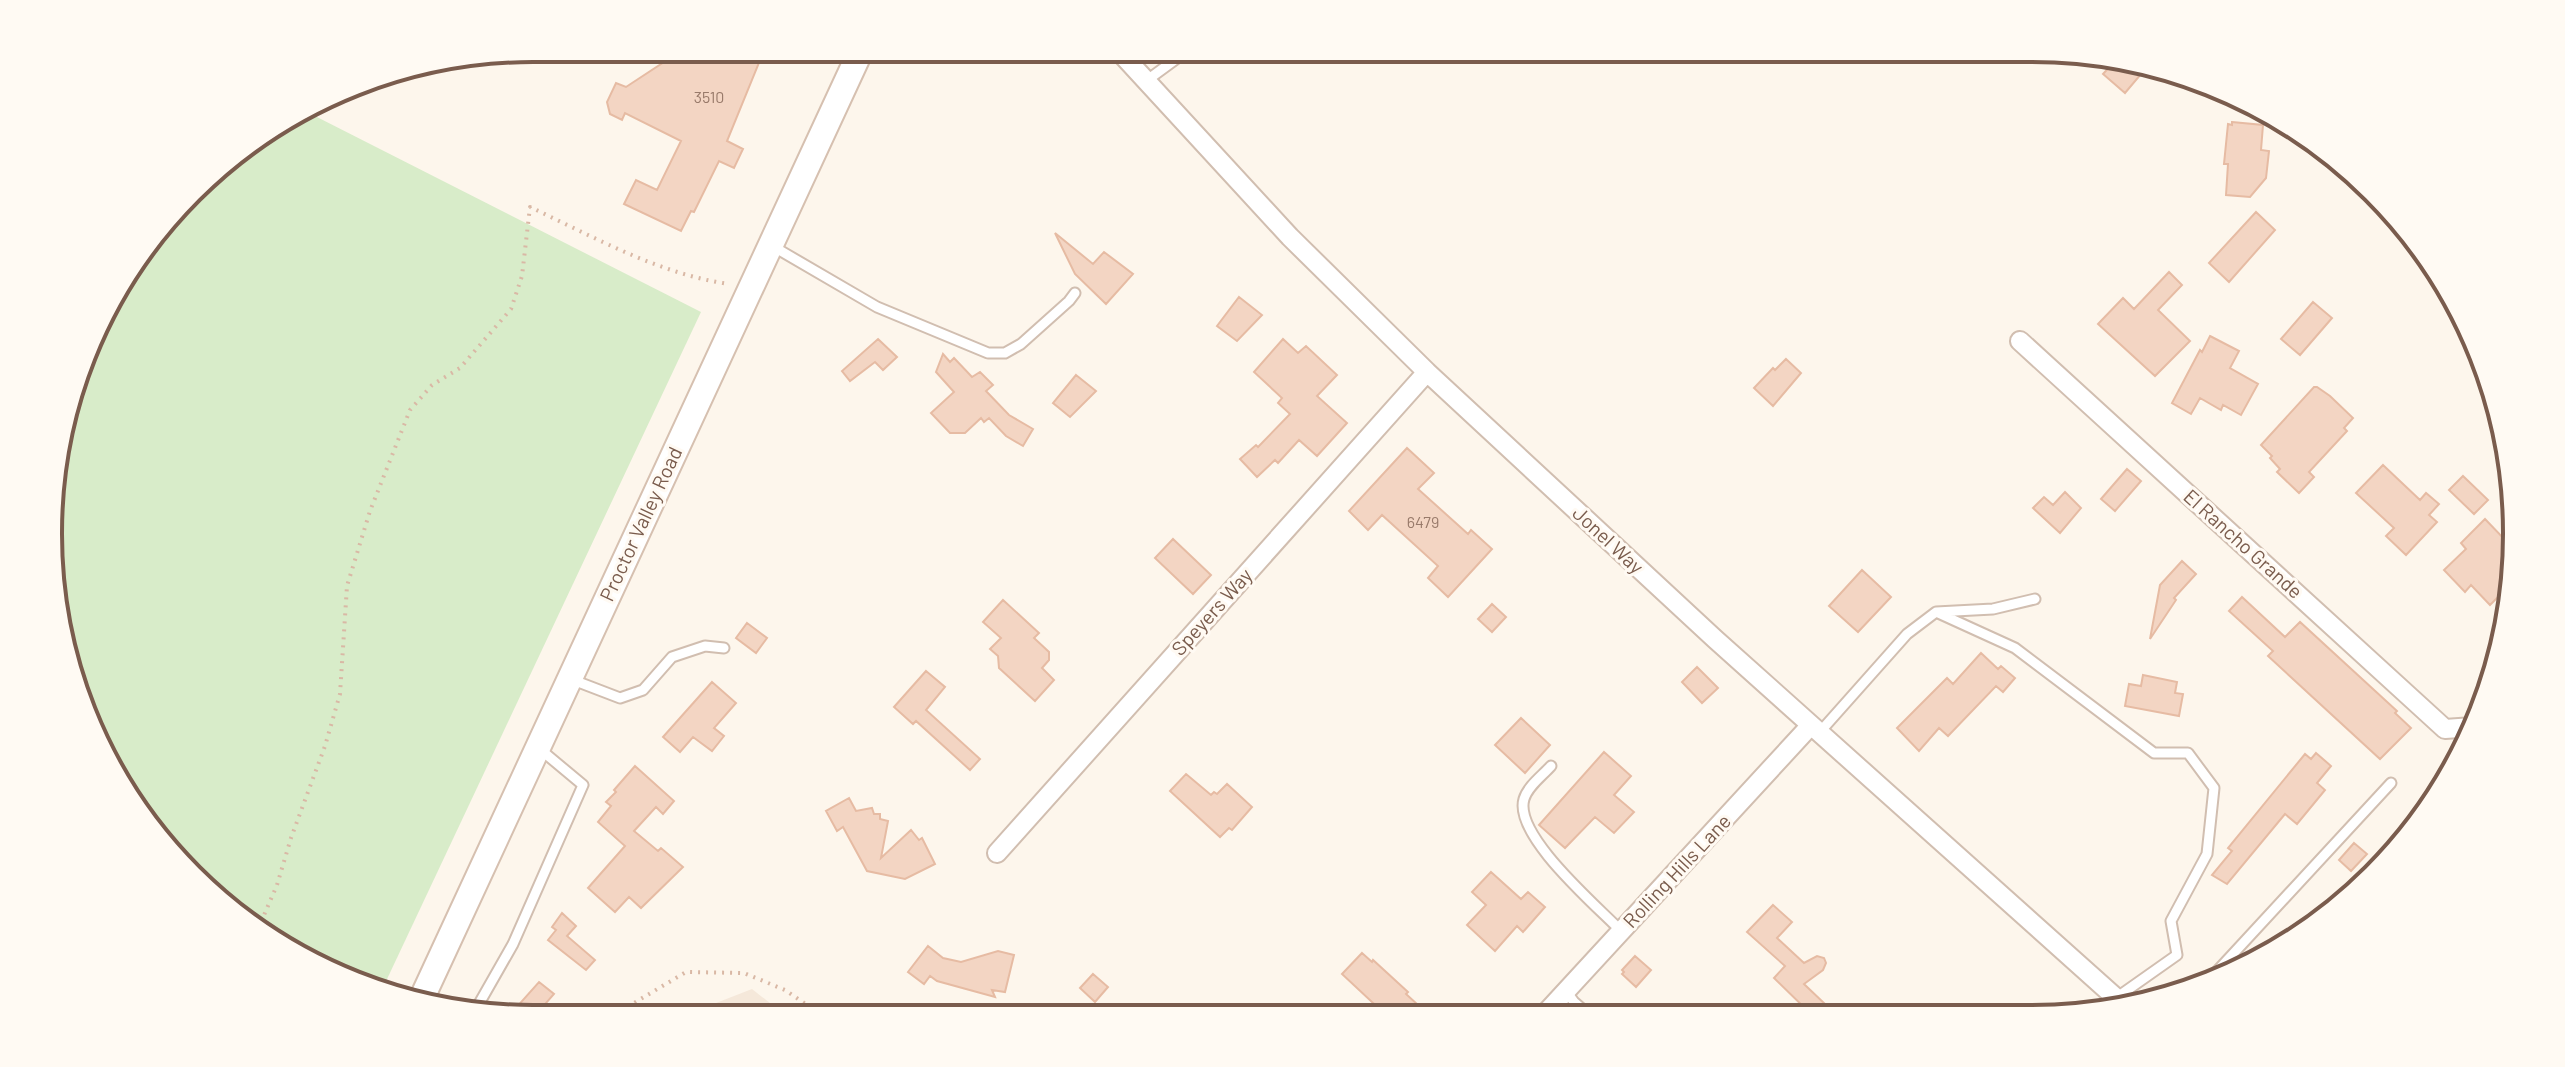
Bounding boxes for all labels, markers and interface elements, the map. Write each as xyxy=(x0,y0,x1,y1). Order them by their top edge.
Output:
house number: 3510 xyxy=(694,87,724,106)
street label: Proctor Valley Road xyxy=(594,443,686,605)
street label: El Rancho Grande xyxy=(2179,484,2308,603)
street label: Jonel Way xyxy=(1568,500,1649,578)
house number: 6479 xyxy=(1407,512,1439,531)
street label: Speyers Way xyxy=(1166,563,1257,660)
street label: Rolling Hills Lane xyxy=(1617,808,1735,932)

